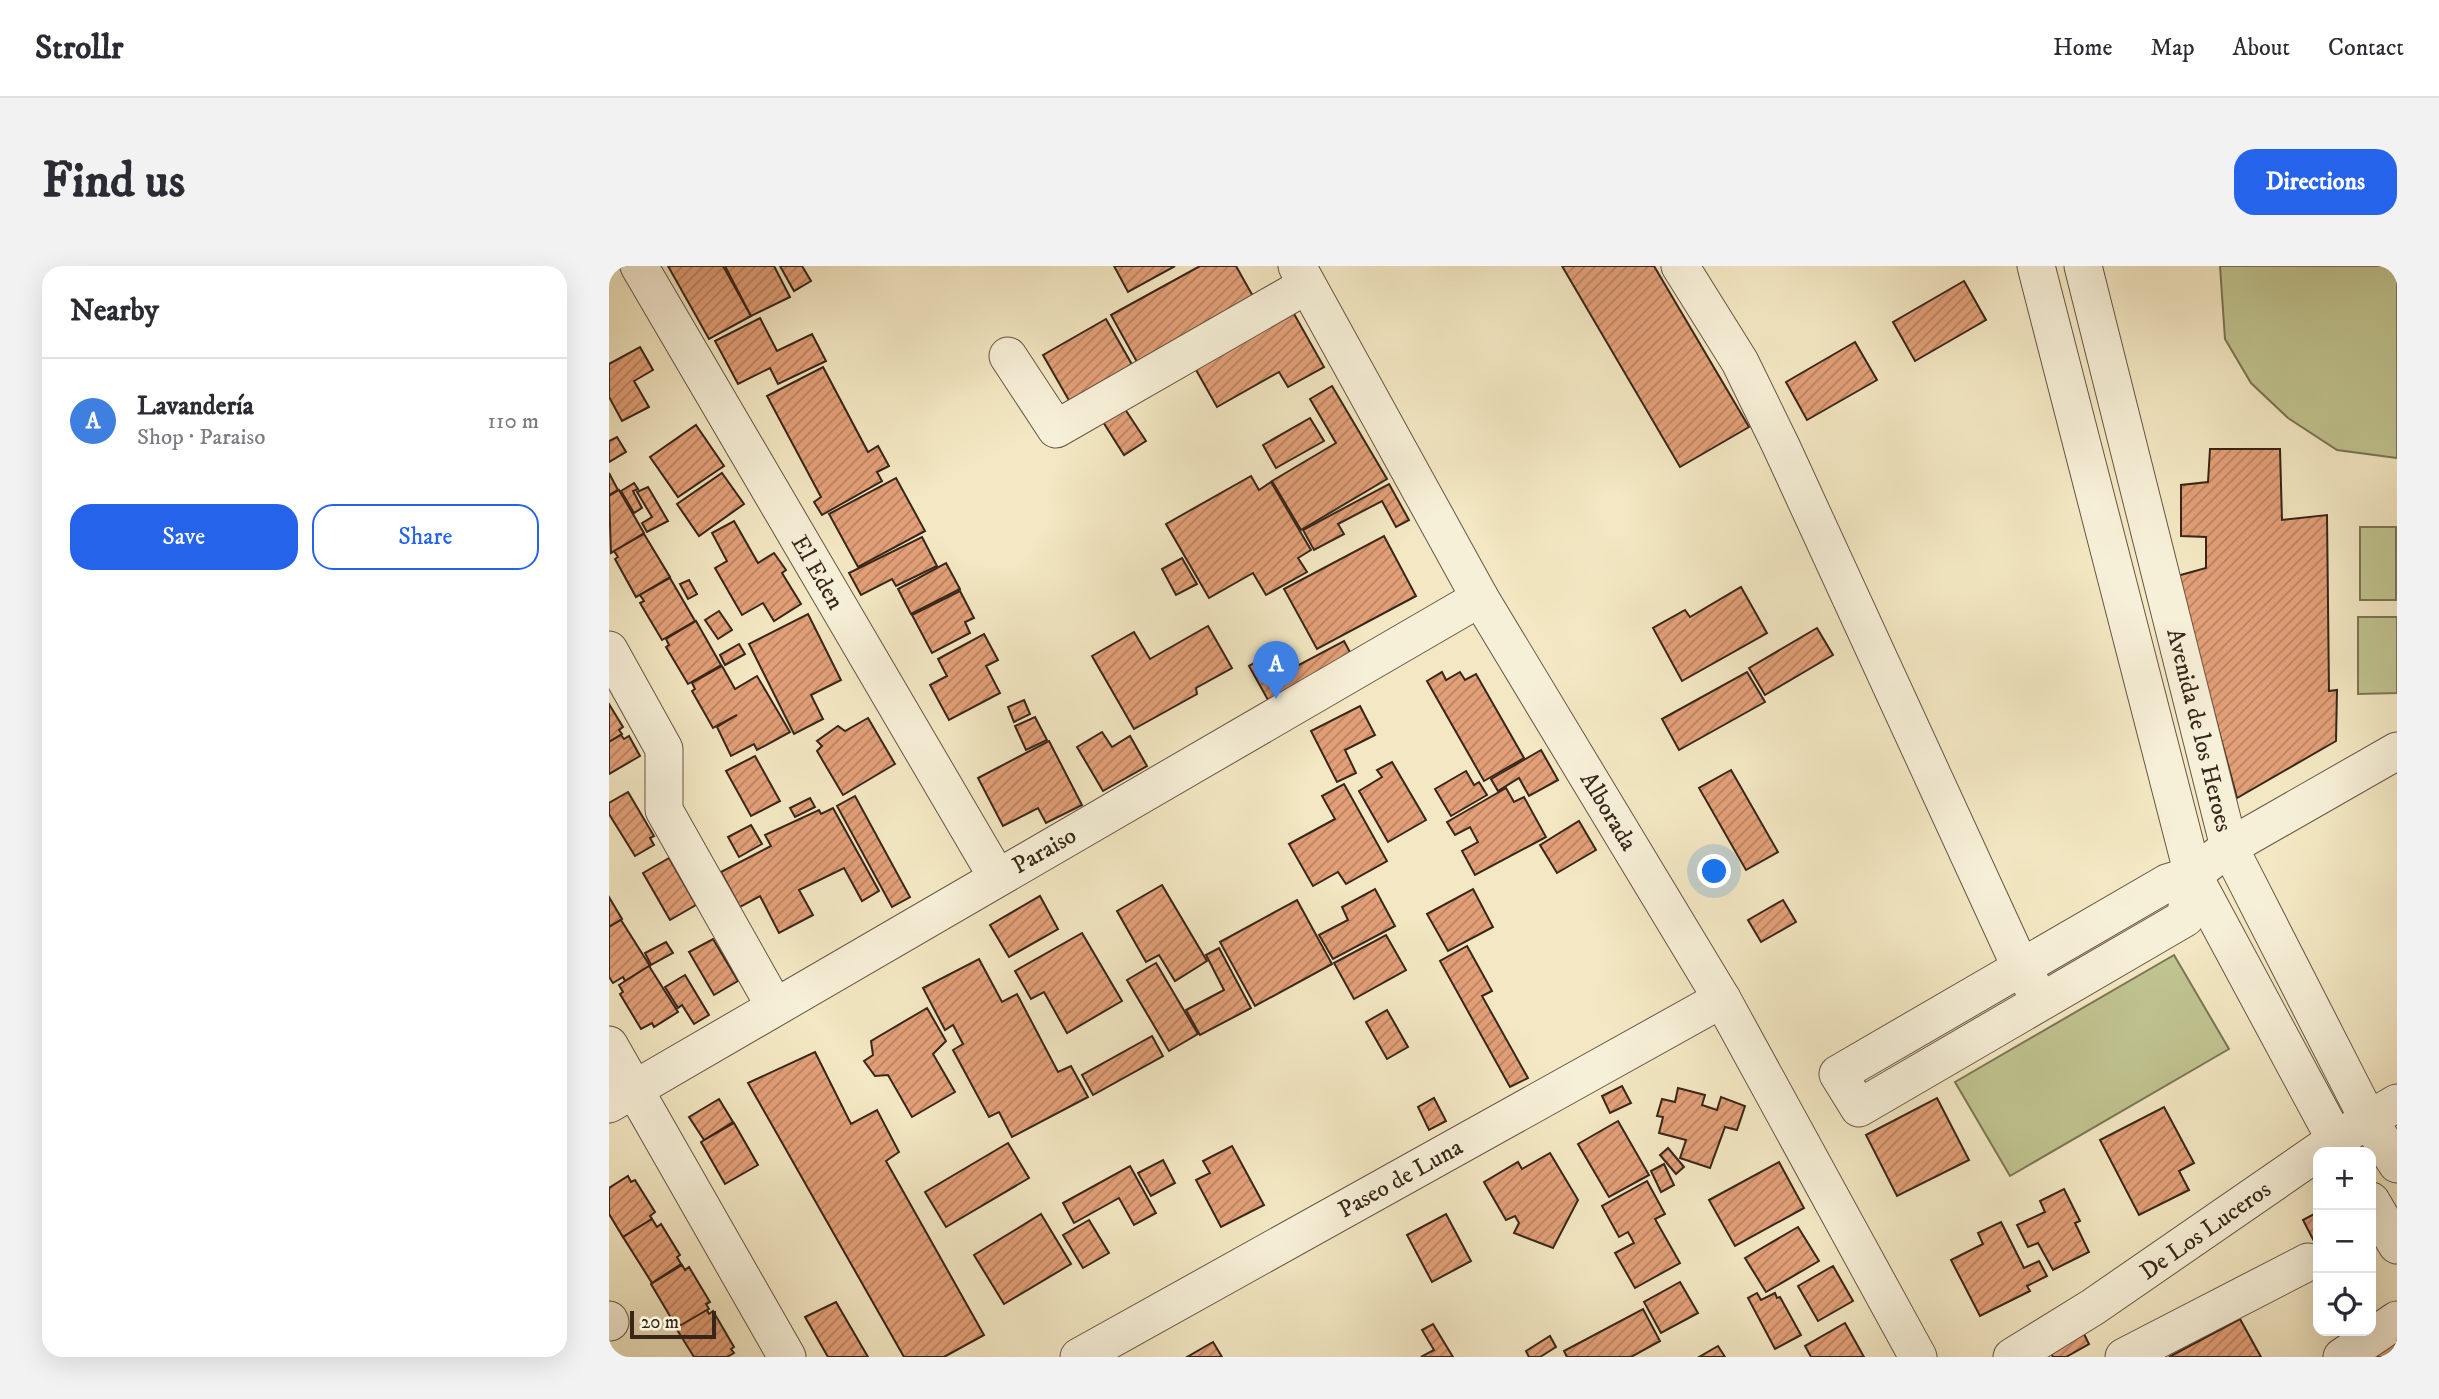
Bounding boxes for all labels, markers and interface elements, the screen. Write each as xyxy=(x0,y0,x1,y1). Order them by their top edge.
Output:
text: Strollr xyxy=(35,28,123,69)
text: Home xyxy=(2053,33,2112,63)
text: Map xyxy=(2150,33,2195,63)
text: About xyxy=(2233,33,2290,63)
text: Contact xyxy=(2328,33,2404,63)
button: Directions xyxy=(2234,149,2397,215)
text: Find us xyxy=(42,151,185,213)
text: Nearby xyxy=(70,293,159,330)
text: Lavandería xyxy=(137,390,254,423)
text: A xyxy=(86,407,100,436)
text: 110 m xyxy=(488,407,539,436)
text: Shop · Paraiso xyxy=(137,423,265,452)
button: Save xyxy=(70,504,298,570)
button: Share xyxy=(312,504,539,570)
street label: El Eden xyxy=(784,530,851,615)
street label: Avenida de los Heroes xyxy=(2159,625,2239,835)
pin: A xyxy=(1253,641,1299,699)
street label: Alborada xyxy=(1573,767,1644,857)
street label: Paraiso xyxy=(1007,821,1082,881)
your location xyxy=(1697,854,1731,888)
street label: Paseo de Luna xyxy=(1333,1132,1469,1225)
map controls xyxy=(2313,1147,2376,1336)
button: + xyxy=(2313,1147,2376,1210)
street label: De Los Luceros xyxy=(2134,1175,2277,1287)
button: − xyxy=(2313,1210,2376,1273)
button: locate xyxy=(2313,1273,2376,1336)
scale bar xyxy=(630,1308,716,1340)
text: 20 m xyxy=(641,1311,679,1334)

